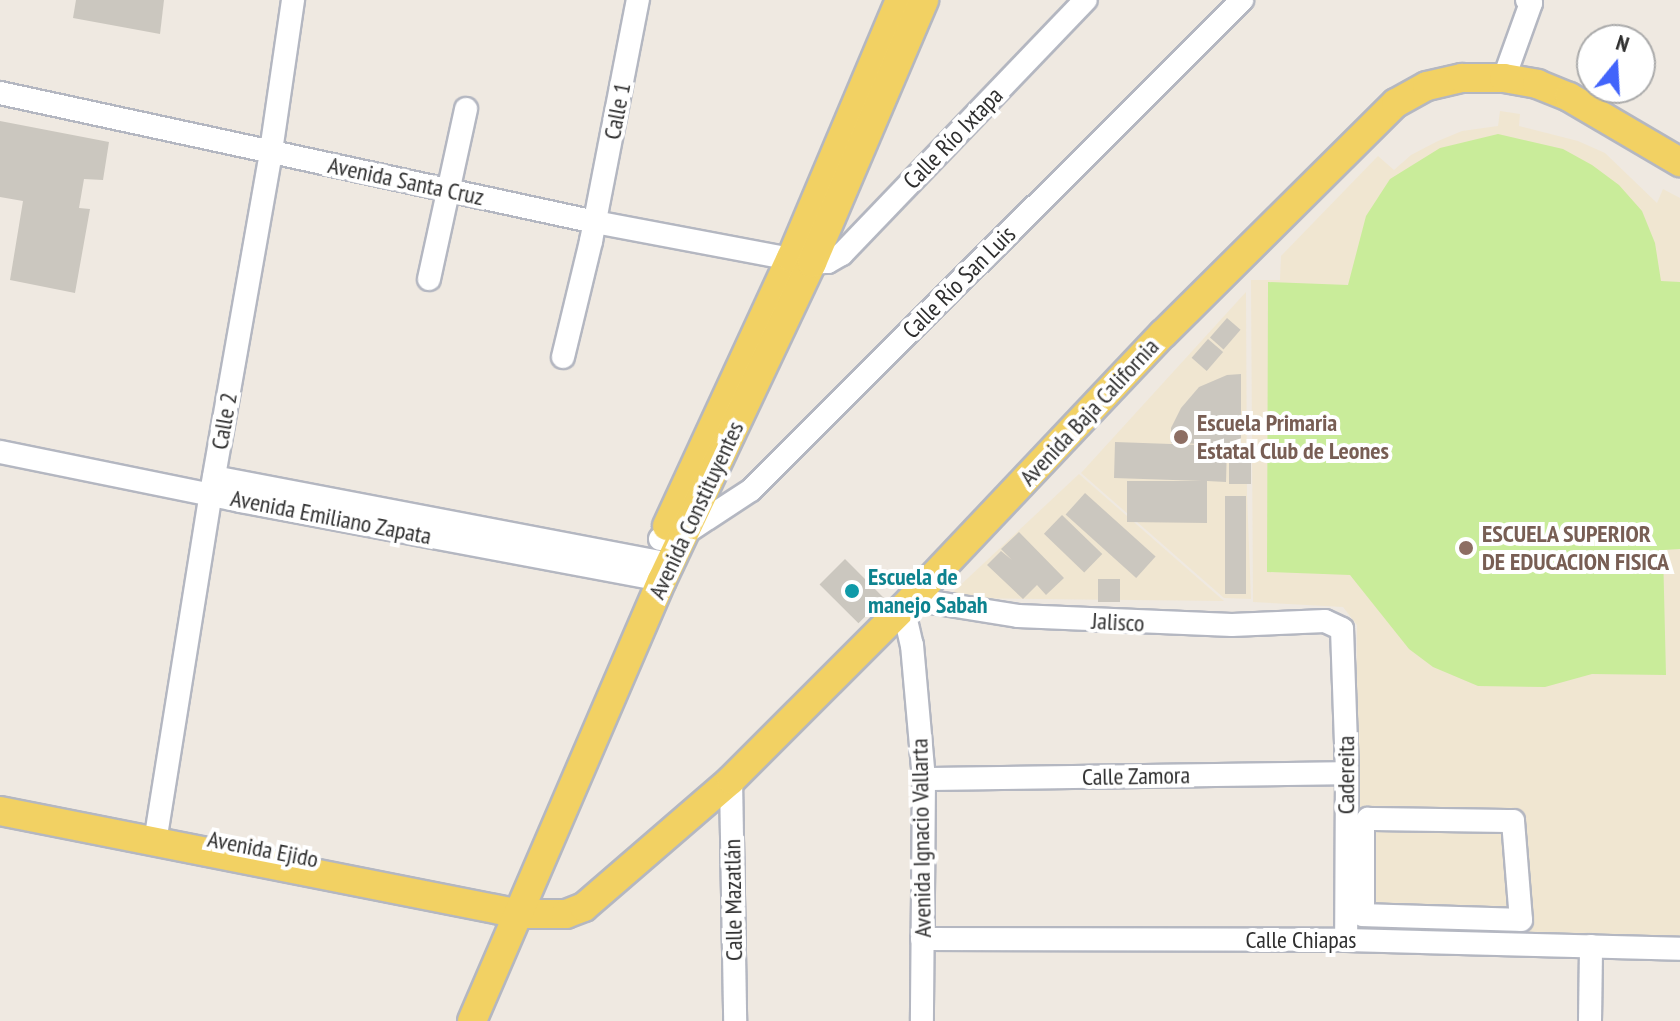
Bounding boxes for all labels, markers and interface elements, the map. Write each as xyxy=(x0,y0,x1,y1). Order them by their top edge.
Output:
north arrow xyxy=(1576,24,1656,104)
text: N xyxy=(1613,28,1633,58)
street label: Calle 1 xyxy=(597,80,637,142)
street label: Calle Río Ixtapa xyxy=(897,81,1009,195)
street label: Avenida Santa Cruz xyxy=(325,150,487,212)
street label: Calle Río San Luis xyxy=(897,220,1021,344)
street label: Avenida Baja California xyxy=(1013,332,1165,492)
street label: Calle 2 xyxy=(205,390,243,452)
place label: Escuela Primaria Estatal Club de Leones xyxy=(1197,409,1389,465)
street label: Avenida Constituyentes xyxy=(642,417,750,603)
marker: Escuela Primaria Estatal Club de Leones xyxy=(1172,428,1190,446)
street label: Avenida Emiliano Zapata xyxy=(228,483,434,551)
place label: ESCUELA SUPERIOR DE EDUCACION FISICA xyxy=(1482,520,1669,576)
marker: ESCUELA SUPERIOR DE EDUCACION FISICA xyxy=(1457,539,1475,557)
place label: Escuela de manejo Sabah xyxy=(868,563,988,619)
marker: Escuela de manejo Sabah xyxy=(843,582,861,600)
street label: Jalisco xyxy=(1091,606,1145,638)
street label: Cadereita xyxy=(1332,736,1360,814)
street label: Avenida Ignacio Vallarta xyxy=(905,738,937,938)
street label: Calle Zamora xyxy=(1082,761,1190,791)
street label: Avenida Ejido xyxy=(205,824,321,874)
street label: Calle Mazatlán xyxy=(718,839,748,961)
street label: Calle Chiapas xyxy=(1246,926,1356,954)

